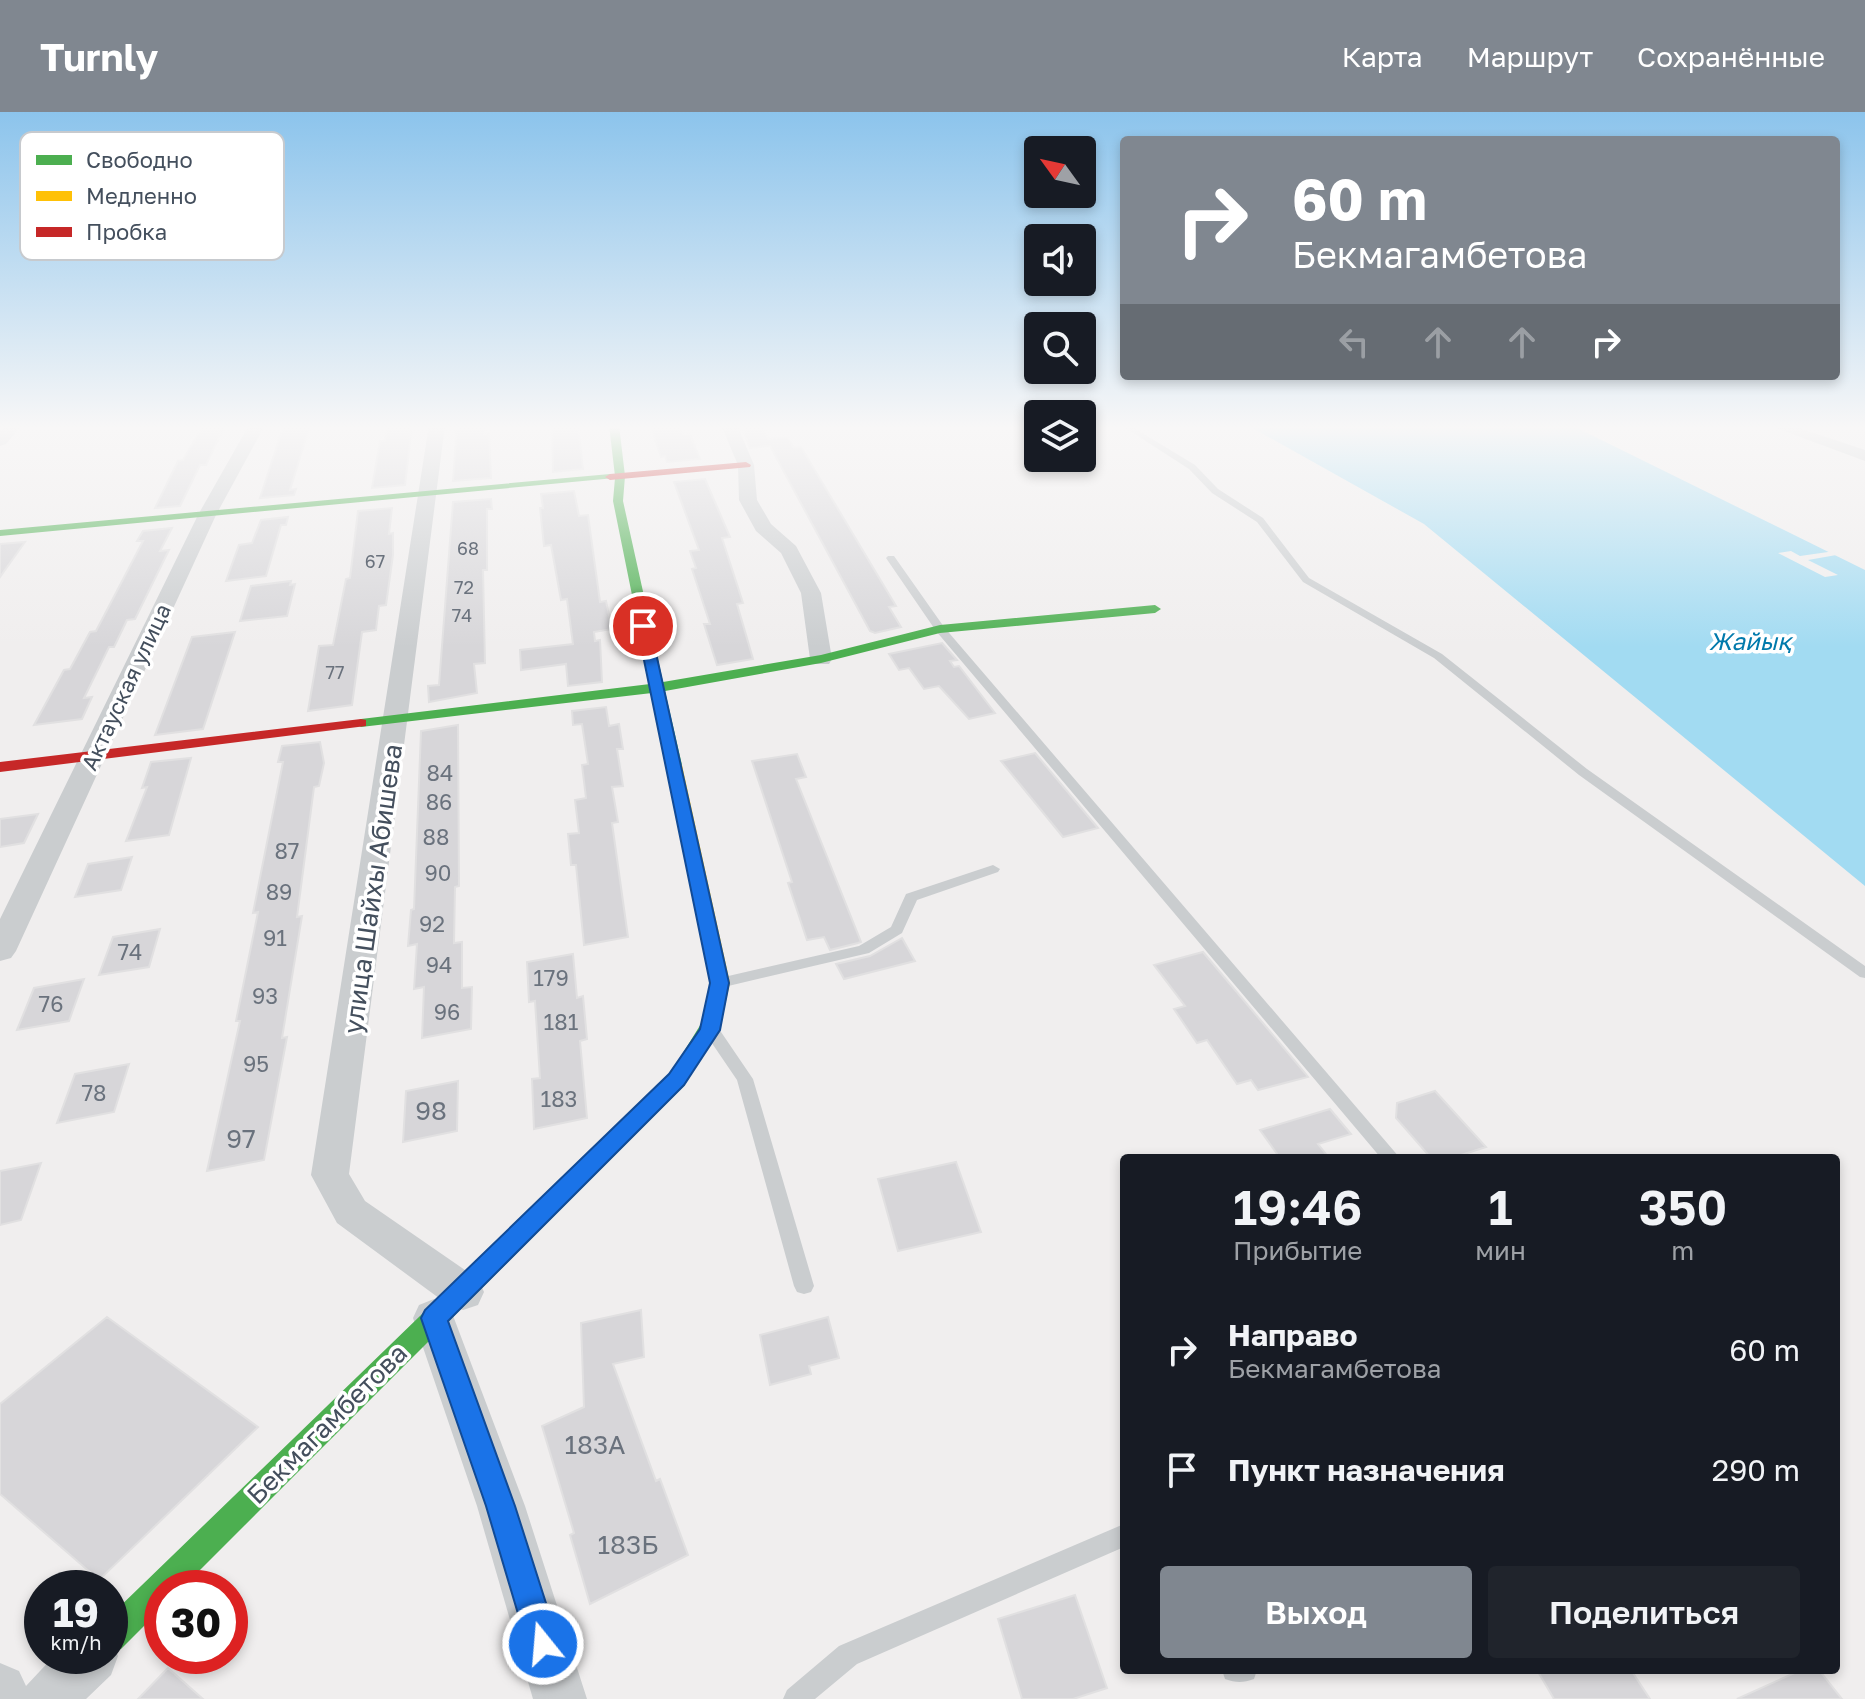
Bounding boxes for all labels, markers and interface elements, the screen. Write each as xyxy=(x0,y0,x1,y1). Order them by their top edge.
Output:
text: Turnly xyxy=(40,34,158,79)
text: Карта xyxy=(1342,40,1423,73)
text: Маршрут xyxy=(1467,40,1593,73)
text: Сохранённые xyxy=(1637,40,1825,73)
legend xyxy=(20,132,284,260)
north arrow xyxy=(1024,136,1096,208)
map controls xyxy=(1024,136,1096,472)
text: Свободно xyxy=(86,146,193,173)
text: 60 m xyxy=(1292,165,1427,232)
icon: right xyxy=(1160,168,1264,272)
text: Медленно xyxy=(86,182,197,209)
text: Пробка xyxy=(86,218,167,245)
button: sound xyxy=(1024,224,1096,296)
text: Бекмагамбетова xyxy=(1292,233,1587,276)
button: search xyxy=(1024,312,1096,384)
icon: left xyxy=(1332,320,1376,364)
icon: ahead xyxy=(1416,320,1460,364)
icon: ahead xyxy=(1500,320,1544,364)
icon: right xyxy=(1584,320,1628,364)
button: layers xyxy=(1024,400,1096,472)
house number: 68 xyxy=(457,537,479,559)
house number: 67 xyxy=(365,550,385,572)
house number: 72 xyxy=(454,576,474,598)
pin xyxy=(609,592,677,660)
street label: Актауская улица xyxy=(75,599,176,774)
house number: 74 xyxy=(452,604,472,626)
icon: arrive xyxy=(621,604,665,648)
water label: Жайық xyxy=(1709,626,1794,655)
house number: 77 xyxy=(325,661,345,683)
street label: улица Шайхы Абишева xyxy=(337,742,408,1036)
house number: 84 xyxy=(427,759,453,786)
house number: 86 xyxy=(426,788,452,815)
house number: 88 xyxy=(423,823,449,850)
house number: 87 xyxy=(274,837,300,864)
house number: 90 xyxy=(425,859,451,886)
house number: 89 xyxy=(266,878,292,905)
house number: 92 xyxy=(419,910,445,937)
house number: 91 xyxy=(263,924,287,951)
house number: 74 xyxy=(117,938,143,965)
house number: 94 xyxy=(426,951,452,978)
house number: 179 xyxy=(533,964,569,991)
house number: 93 xyxy=(252,982,278,1009)
house number: 76 xyxy=(39,990,63,1017)
house number: 96 xyxy=(434,998,460,1025)
house number: 181 xyxy=(544,1008,579,1035)
house number: 95 xyxy=(243,1050,269,1077)
house number: 78 xyxy=(81,1079,107,1106)
house number: 183 xyxy=(541,1085,577,1112)
house number: 98 xyxy=(415,1095,447,1126)
house number: 97 xyxy=(226,1123,256,1154)
text: 19:46 xyxy=(1233,1178,1362,1236)
text: 1 xyxy=(1488,1178,1513,1236)
text: 350 xyxy=(1639,1178,1727,1236)
text: Прибытие xyxy=(1233,1235,1362,1266)
text: мин xyxy=(1475,1235,1526,1266)
text: m xyxy=(1671,1235,1694,1266)
text: Направо xyxy=(1228,1317,1357,1353)
icon: right xyxy=(1160,1328,1204,1372)
text: 60 m xyxy=(1729,1332,1800,1368)
street label: Бекмагамбетова xyxy=(240,1337,413,1510)
text: Бекмагамбетова xyxy=(1228,1353,1441,1384)
house number: 183А xyxy=(564,1429,626,1460)
icon: arrive xyxy=(1160,1448,1204,1492)
text: Пункт назначения xyxy=(1228,1452,1505,1488)
text: 290 m xyxy=(1712,1452,1800,1488)
house number: 183Б xyxy=(598,1529,658,1560)
button: Выход xyxy=(1160,1566,1472,1658)
button: Поделиться xyxy=(1488,1566,1800,1658)
speed limit sign: 30 xyxy=(144,1570,248,1674)
text: 19 xyxy=(53,1588,99,1636)
position arrow xyxy=(501,1602,585,1686)
text: km/h xyxy=(51,1630,101,1654)

